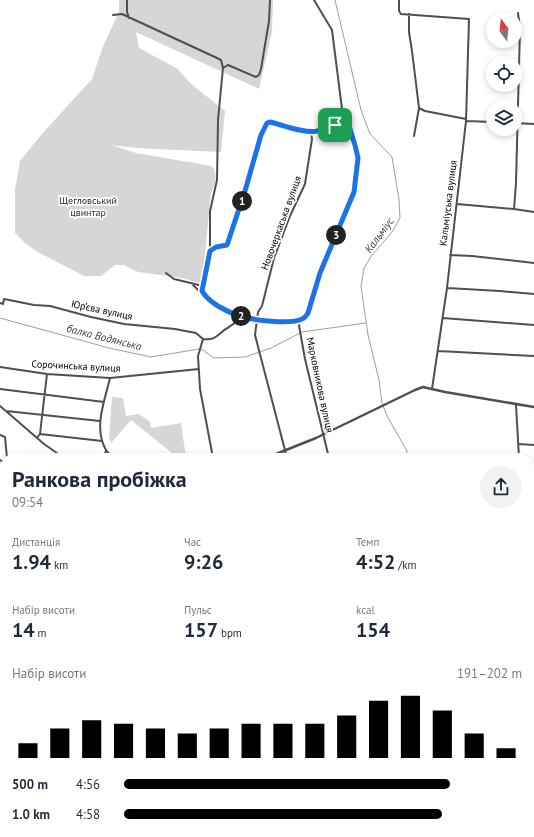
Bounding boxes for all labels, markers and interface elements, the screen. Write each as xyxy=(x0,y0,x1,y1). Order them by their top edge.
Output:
north arrow xyxy=(486,12,522,48)
map controls xyxy=(486,12,522,136)
button: locate xyxy=(486,56,522,92)
button: layers xyxy=(486,100,522,136)
pin xyxy=(318,108,352,142)
icon: arrive xyxy=(324,114,346,136)
street label: Кальміуська вулиця xyxy=(436,159,460,247)
street label: Новочеркаська вулиця xyxy=(258,174,304,272)
pin: 1 xyxy=(232,191,252,211)
park label: Щегловський цвинтар xyxy=(59,194,117,219)
text: 1 xyxy=(239,194,245,208)
water label: Кальміус xyxy=(361,214,397,256)
pin: 3 xyxy=(326,225,346,245)
text: 3 xyxy=(333,228,339,242)
street label: Юр’єва вулиця xyxy=(70,297,134,323)
pin: 2 xyxy=(231,306,251,326)
text: 2 xyxy=(238,309,244,323)
water label: балка Водянська xyxy=(65,321,144,353)
street label: Марковникова вулиця xyxy=(304,336,336,434)
street label: Сорочинська вулиця xyxy=(31,357,121,375)
text: Ранкова пробіжка xyxy=(12,465,187,493)
button: share xyxy=(480,466,522,508)
text: 09:54 xyxy=(12,494,43,511)
text: Дистанція xyxy=(12,535,60,549)
text: Час xyxy=(184,535,201,549)
text: Темп xyxy=(356,535,379,549)
text: 1.94 xyxy=(12,549,51,575)
text: 9:26 xyxy=(184,549,223,575)
text: 4:52 xyxy=(356,549,395,575)
text: km xyxy=(51,558,68,572)
text: /km xyxy=(395,558,416,572)
text: Набір висоти xyxy=(12,603,75,617)
text: Пульс xyxy=(184,603,212,617)
text: kcal xyxy=(356,603,375,617)
text: 14 xyxy=(12,617,35,643)
text: 157 xyxy=(184,617,218,643)
text: 154 xyxy=(356,617,390,643)
text: m xyxy=(35,626,47,640)
text: bpm xyxy=(218,626,242,640)
text: Набір висоти xyxy=(12,665,86,682)
text: 191–202 m xyxy=(457,665,522,682)
text: 500 m xyxy=(12,776,48,793)
text: 4:56 xyxy=(76,776,100,793)
text: 1.0 km xyxy=(12,806,50,823)
text: 4:58 xyxy=(76,806,100,823)

